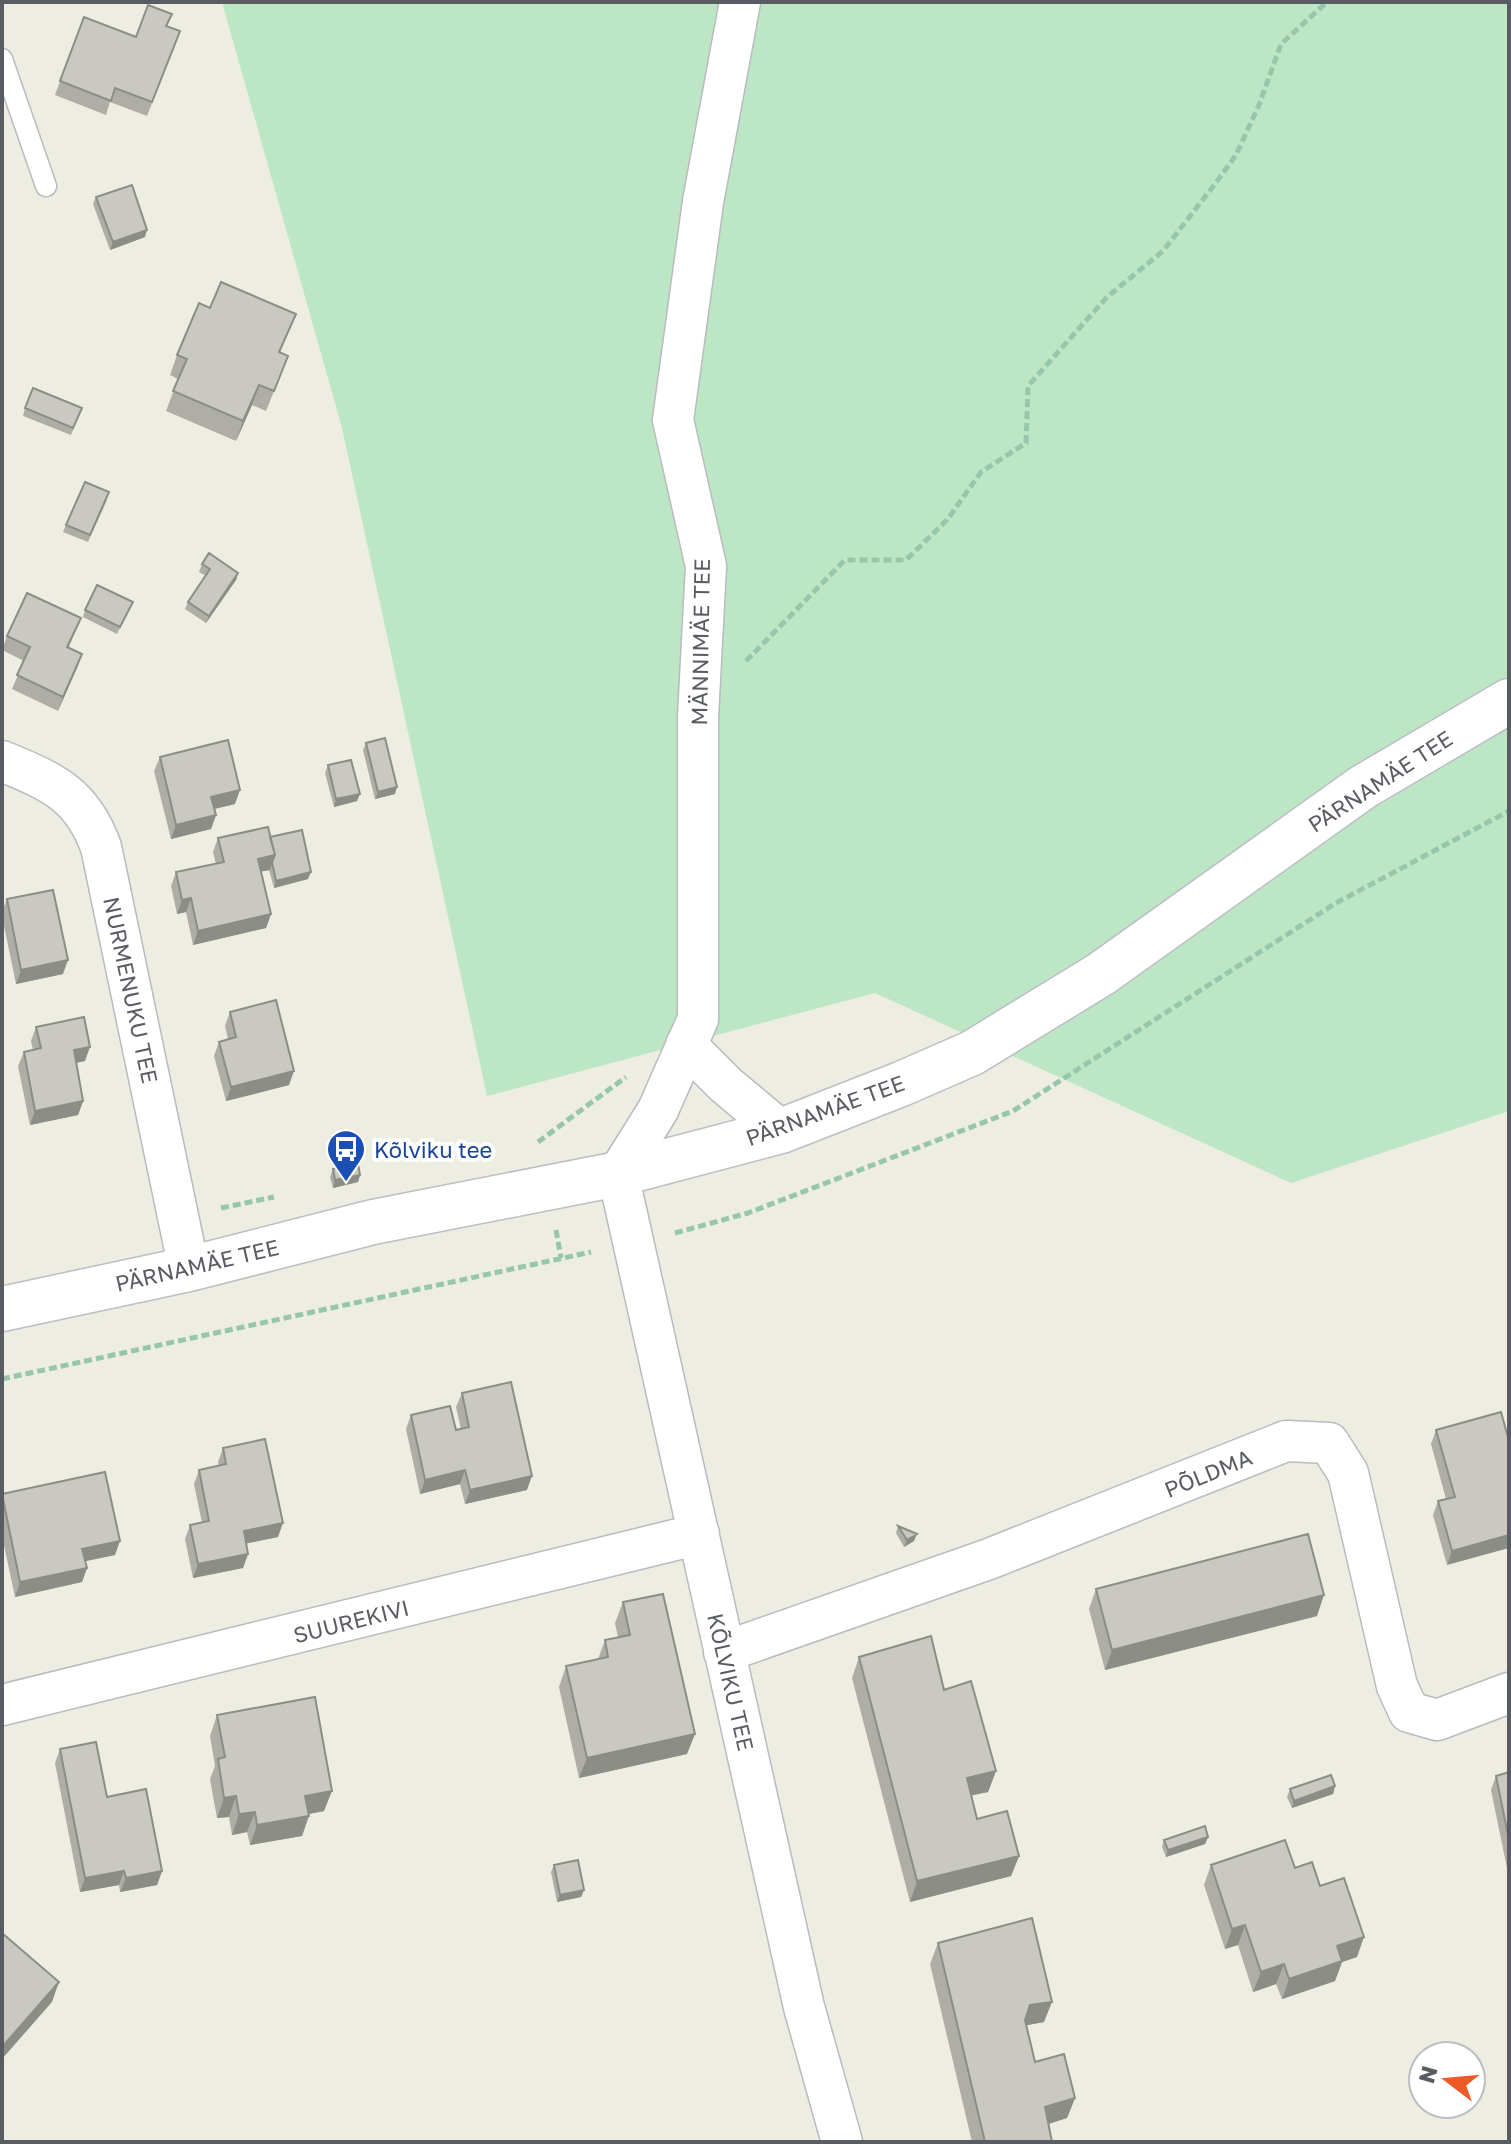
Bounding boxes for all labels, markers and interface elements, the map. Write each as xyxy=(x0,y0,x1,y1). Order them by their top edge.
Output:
street label: MÄNNIMÄE TEE xyxy=(685,558,715,726)
street label: PÄRNAMÄE TEE xyxy=(1303,724,1457,838)
street label: NURMENUKU TEE xyxy=(98,894,164,1086)
street label: PÄRNAMÄE TEE xyxy=(742,1069,908,1151)
bus stop icon: Kõlviku tee xyxy=(325,1128,367,1183)
place label: Kõlviku tee xyxy=(374,1136,492,1163)
street label: PÄRNAMÄE TEE xyxy=(113,1233,281,1297)
street label: PÕLDMA xyxy=(1160,1443,1256,1503)
street label: SUUREKIVI xyxy=(290,1594,412,1648)
street label: KÕLVIKU TEE xyxy=(702,1611,760,1753)
north arrow xyxy=(1407,2040,1487,2120)
text: N xyxy=(1412,2063,1443,2086)

